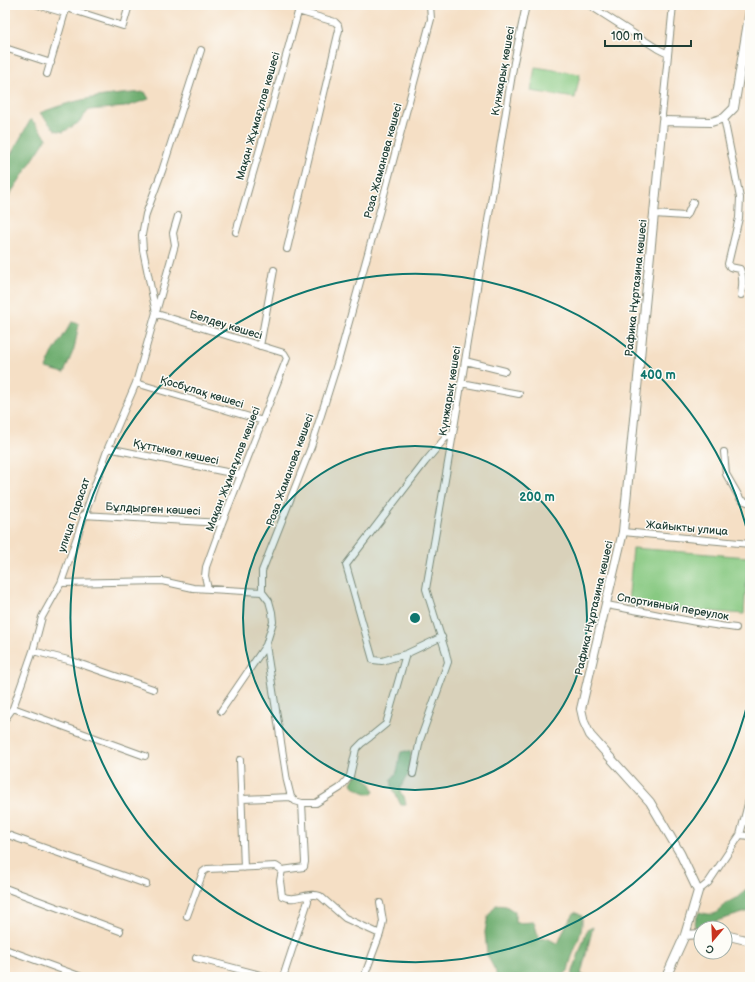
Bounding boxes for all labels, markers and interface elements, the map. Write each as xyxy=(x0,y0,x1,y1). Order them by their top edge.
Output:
scale bar xyxy=(605,22,691,48)
street label: Күнжарық көшесі xyxy=(489,25,517,117)
text: 100 m xyxy=(611,29,643,44)
street label: Мақан Жұмағұлов көшесі xyxy=(233,50,283,182)
street label: Роза Жаманова көшесі xyxy=(361,102,405,220)
street label: Рафика Нұртазина көшесі xyxy=(622,219,650,357)
street label: Белдеу көшесі xyxy=(188,308,264,342)
street label: Күнжарық көшесі xyxy=(436,345,464,437)
text: 400 m xyxy=(640,368,676,383)
street label: Қосбұлақ көшесі xyxy=(159,373,245,411)
street label: Мақан Жұмағұлов көшесі xyxy=(203,405,263,533)
street label: Роза Жаманова көшесі xyxy=(264,412,316,528)
street label: Құттыкөл көшесі xyxy=(132,437,220,467)
street label: улица Парасат xyxy=(55,476,93,554)
text: 200 m xyxy=(519,490,555,505)
street label: Бұлдырген көшесі xyxy=(105,500,201,518)
street label: Жайыкты улица xyxy=(645,518,729,538)
street label: Рафика Нұртазина көшесі xyxy=(572,539,616,677)
street label: Спортивный переулок xyxy=(616,591,730,623)
centre of rings xyxy=(408,611,422,625)
north arrow xyxy=(693,920,733,960)
text: С xyxy=(704,941,716,956)

